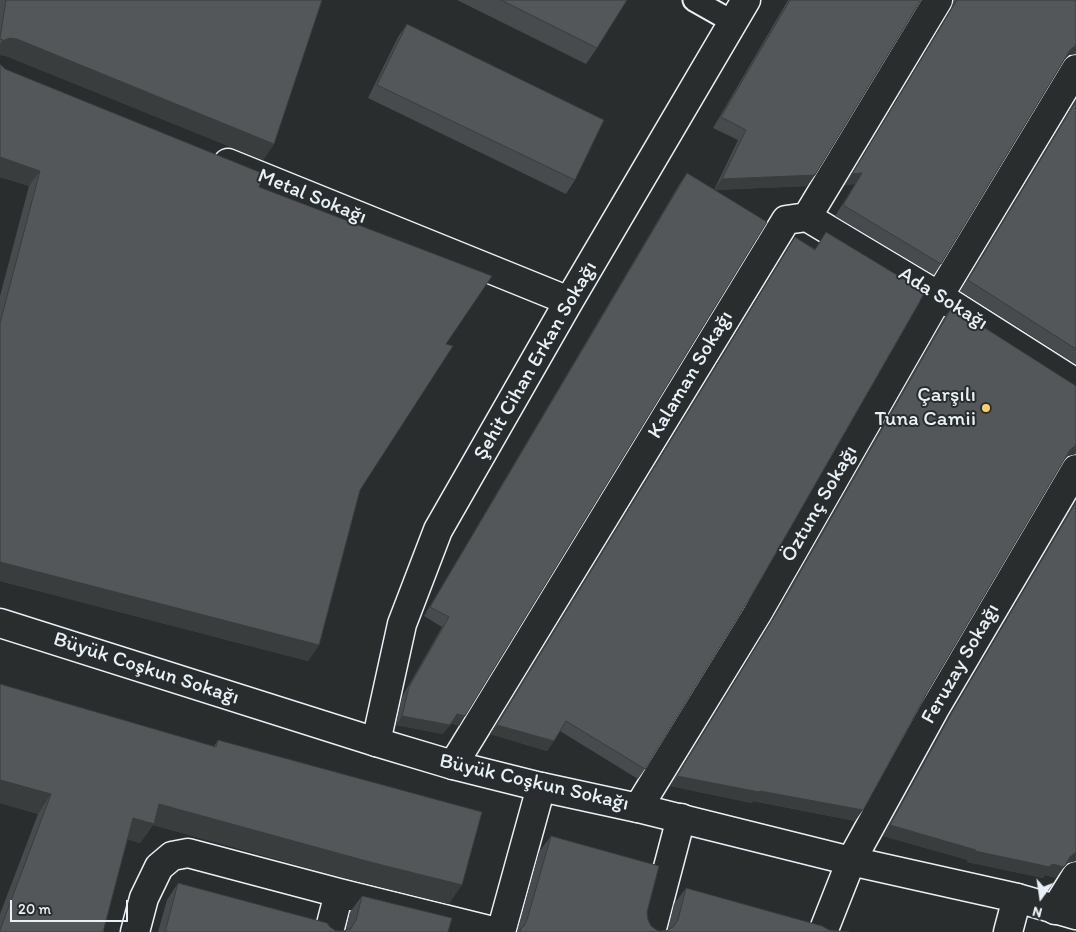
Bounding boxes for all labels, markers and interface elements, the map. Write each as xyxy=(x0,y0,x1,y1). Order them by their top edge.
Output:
street label: Metal Sokağı xyxy=(254,164,370,230)
street label: Şehit Cihan Erkan Sokağı xyxy=(469,257,603,465)
street label: Ada Sokağı xyxy=(894,262,992,336)
street label: Kalaman Sokağı xyxy=(643,306,739,444)
place label: Çarşılı Tuna Camii xyxy=(874,383,976,433)
marker: Çarşılı Tuna Camii xyxy=(980,402,992,414)
street label: Öztunç Sokağı xyxy=(776,441,864,567)
street label: Feruzay Sokağı xyxy=(916,599,1006,729)
street label: Büyük Coşkun Sokağı xyxy=(50,627,242,711)
street label: Büyük Coşkun Sokağı xyxy=(437,749,631,817)
north arrow xyxy=(1016,872,1066,922)
scale bar xyxy=(12,890,130,922)
text: 20 m xyxy=(18,900,51,918)
text: N xyxy=(1031,903,1044,921)

